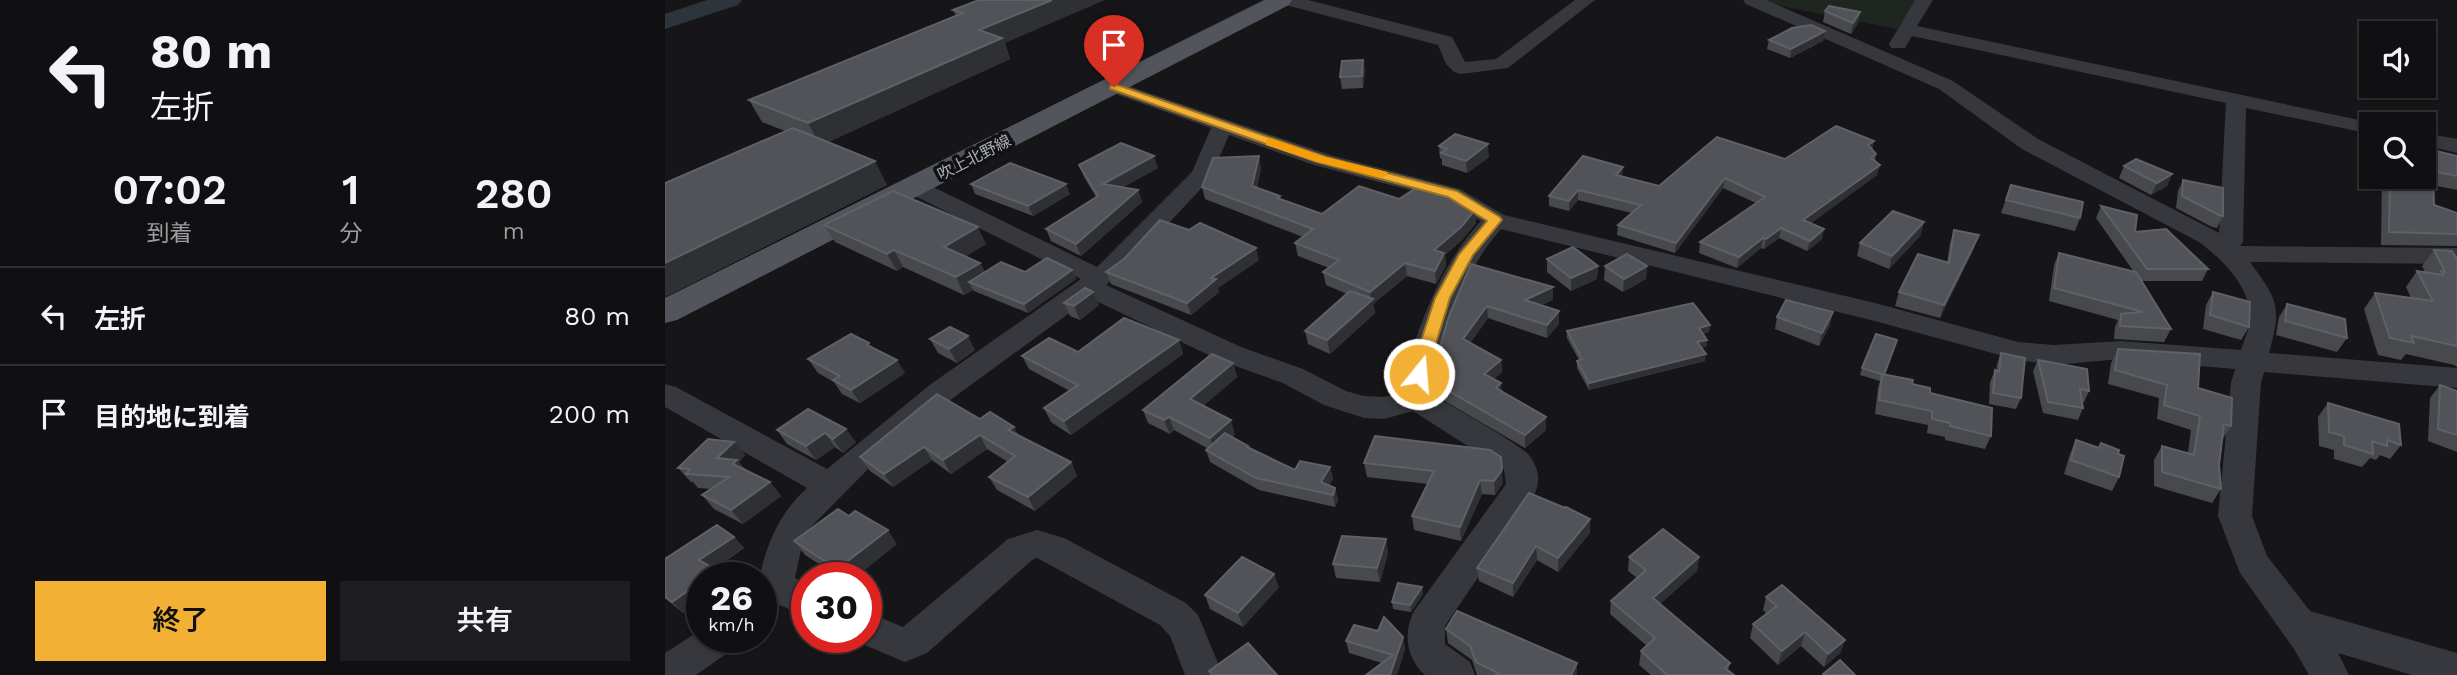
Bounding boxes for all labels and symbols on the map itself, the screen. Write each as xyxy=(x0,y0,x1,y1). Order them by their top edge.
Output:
pin xyxy=(1084,15,1144,87)
street label: 吹上北野線 xyxy=(934,131,1014,184)
position arrow xyxy=(1382,337,1456,411)
speed limit sign: 30 xyxy=(791,562,882,653)

